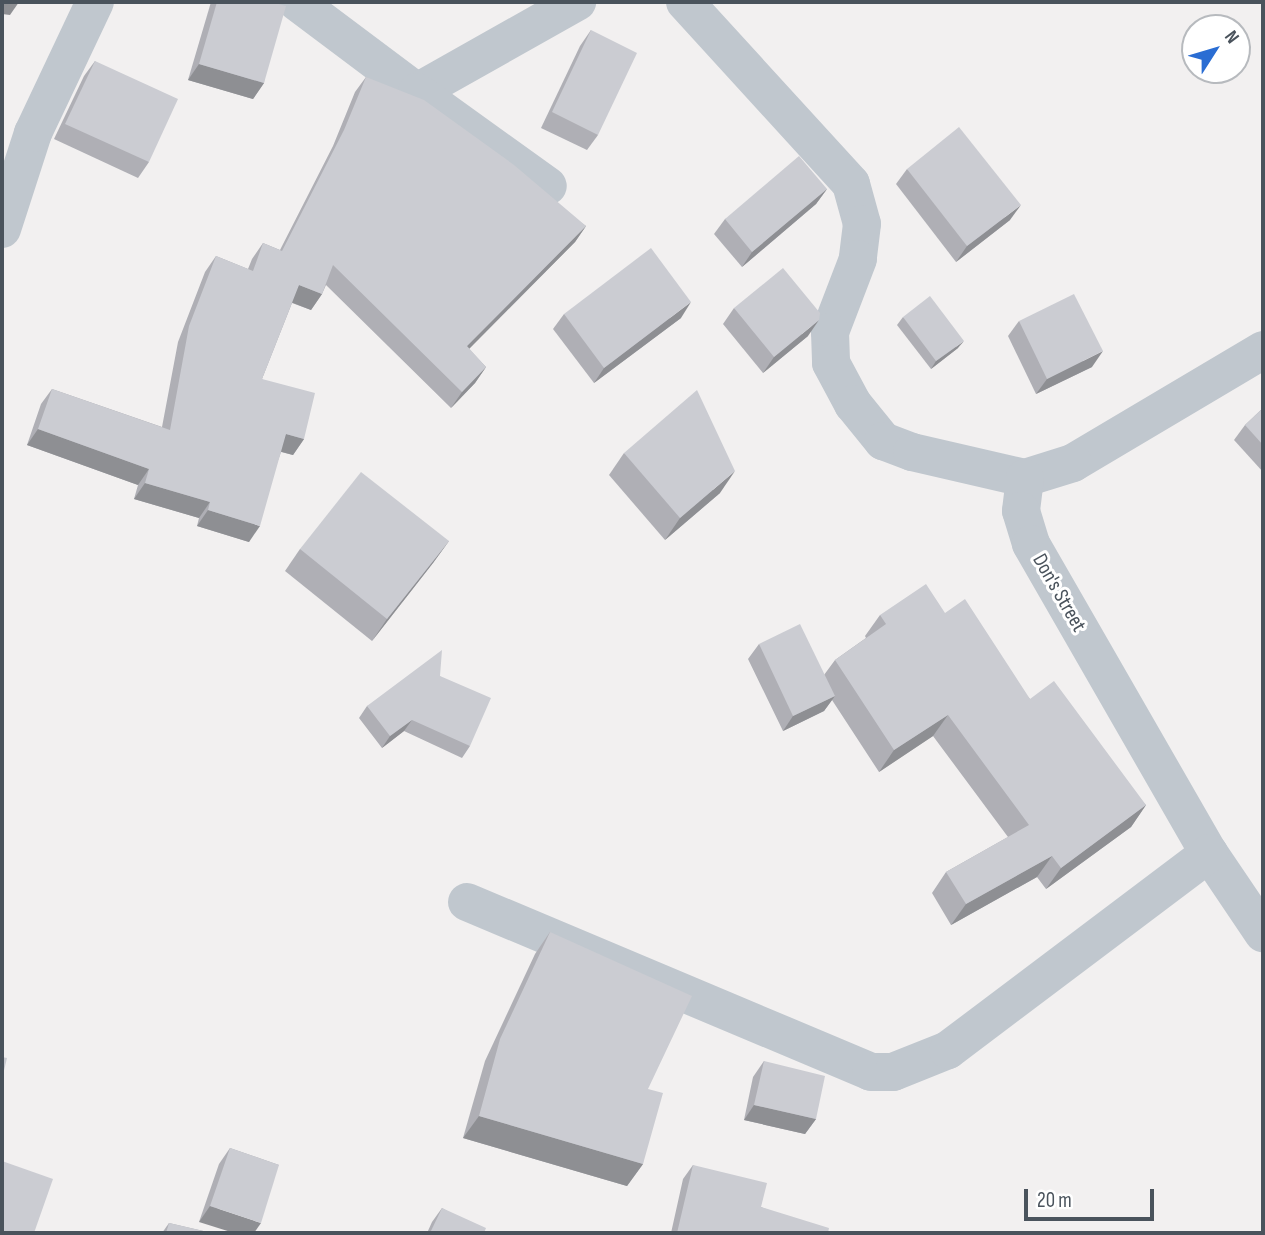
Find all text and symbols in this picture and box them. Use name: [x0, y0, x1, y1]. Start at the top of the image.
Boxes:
north arrow: [1181, 14, 1251, 84]
text: N: [1219, 26, 1244, 48]
street label: Don's Street: [1027, 550, 1091, 636]
scale bar: [1027, 1176, 1156, 1220]
text: 20 m: [1037, 1188, 1072, 1213]

